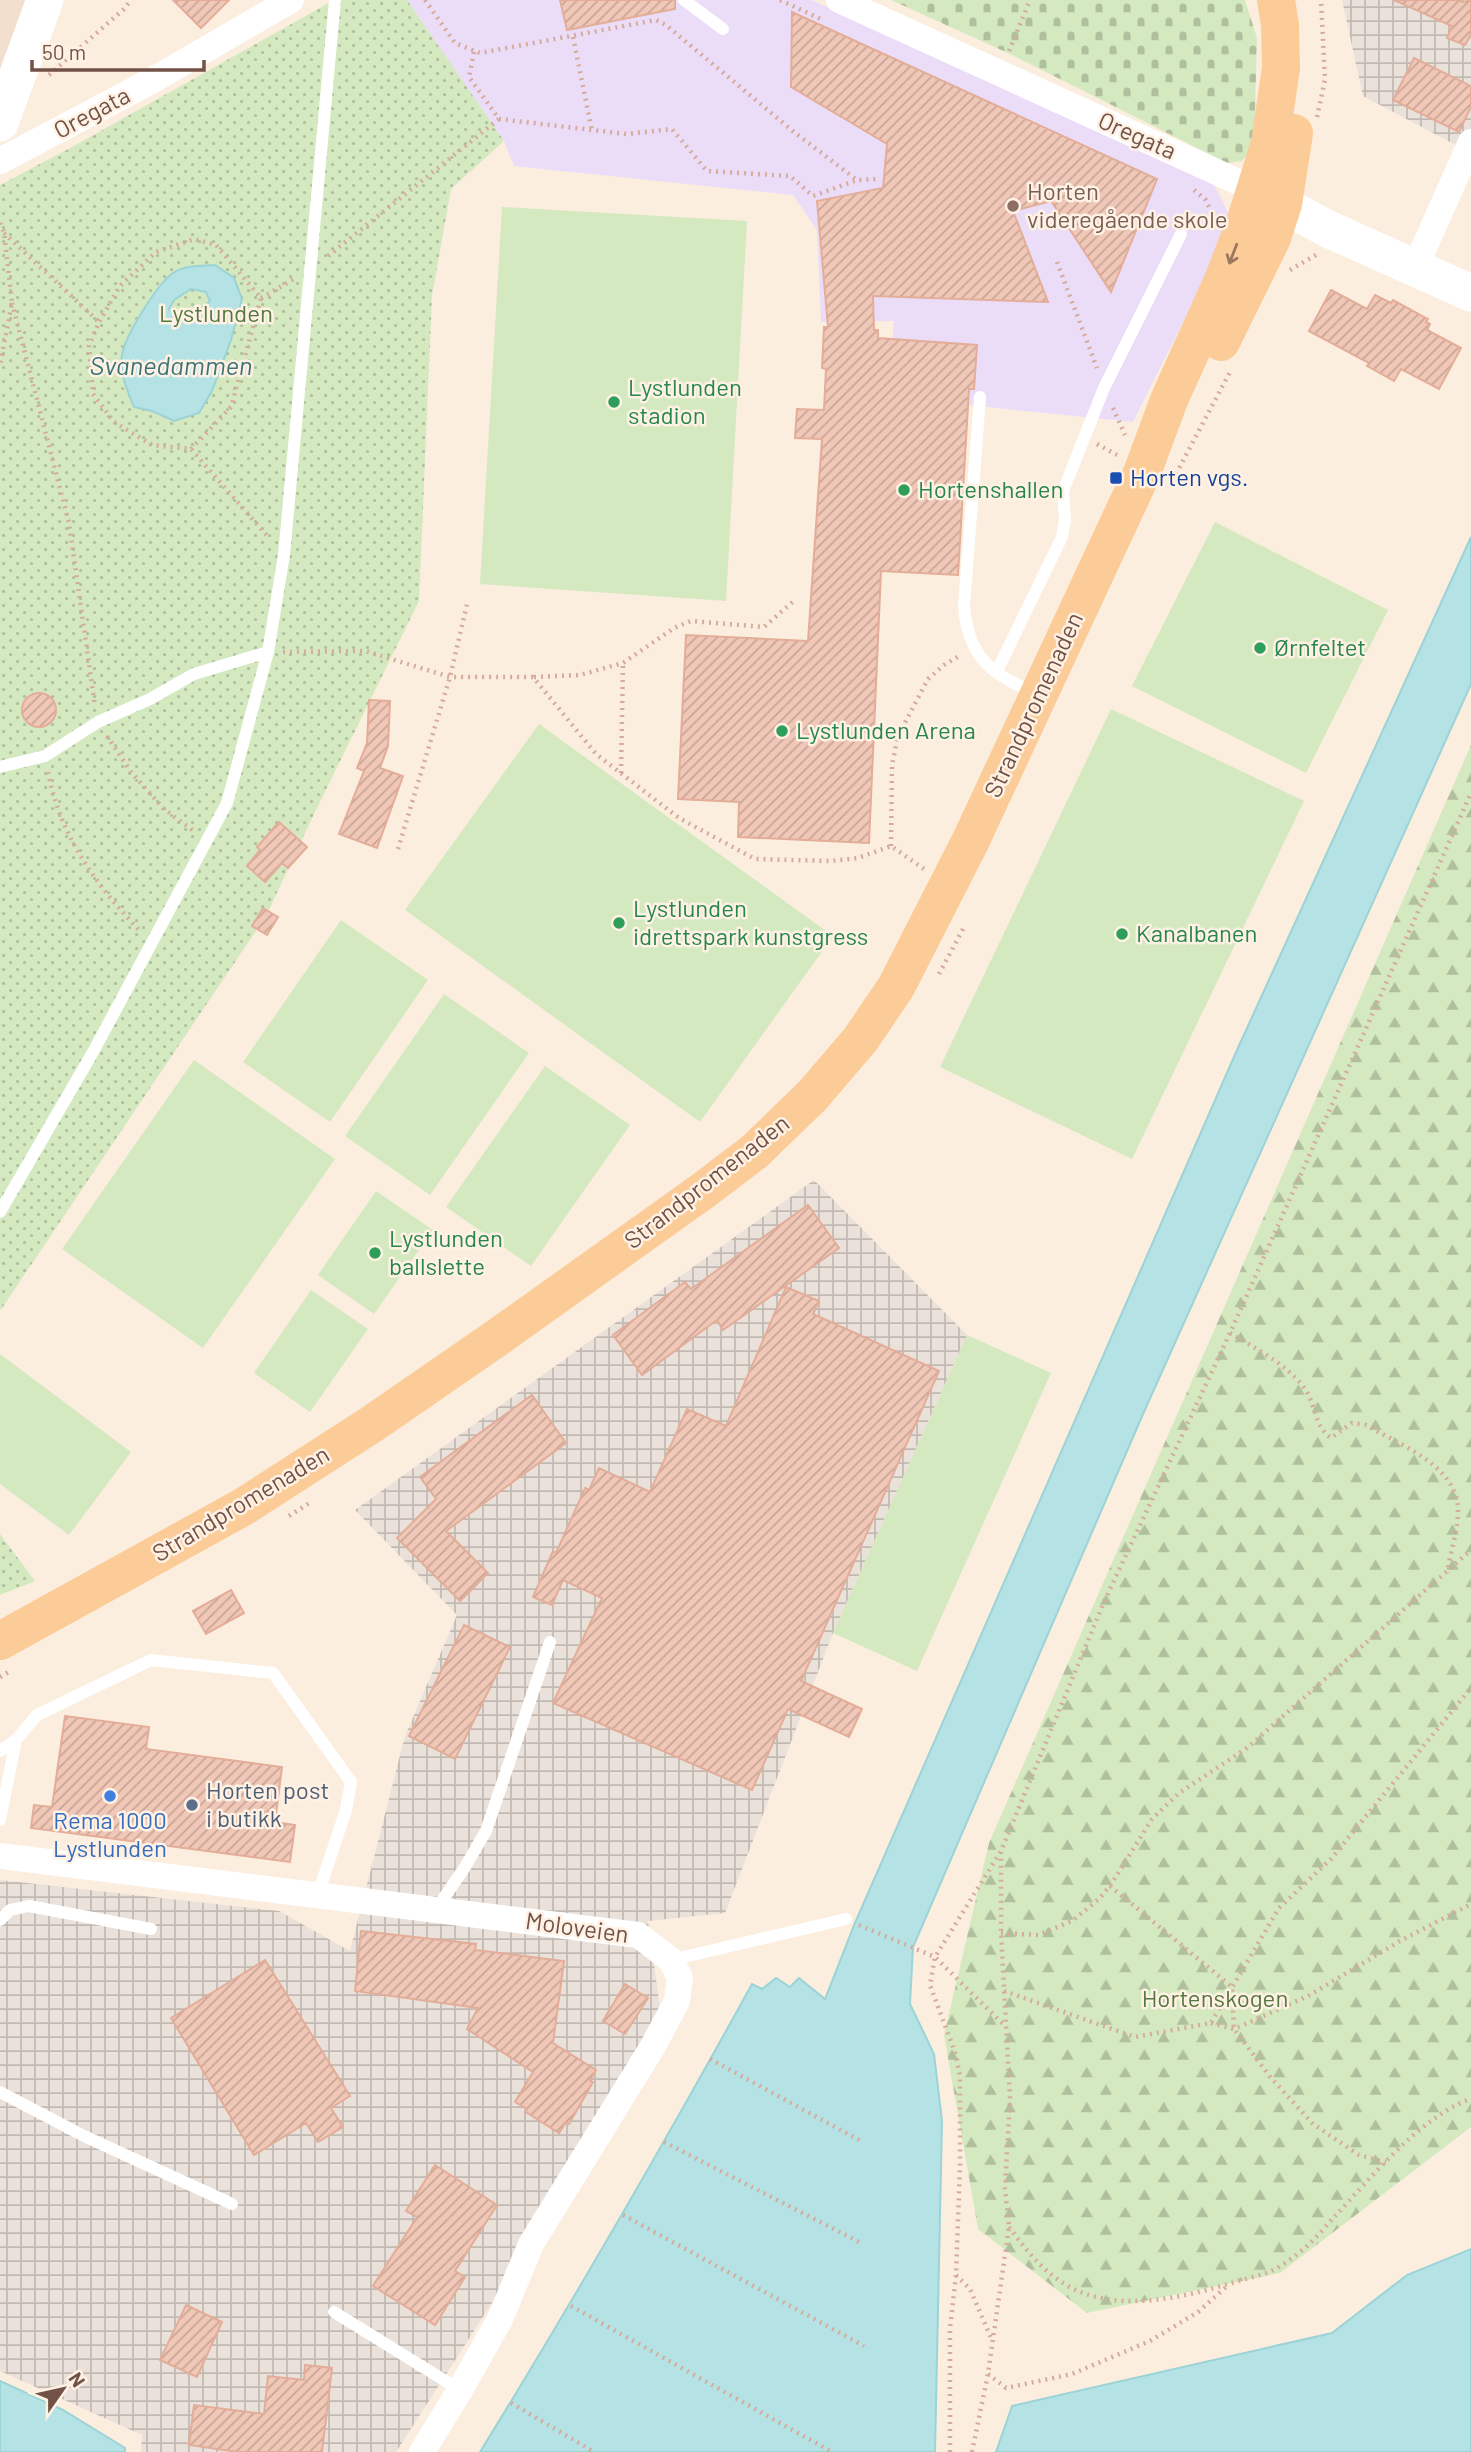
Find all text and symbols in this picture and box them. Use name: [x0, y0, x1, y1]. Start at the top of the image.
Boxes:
scale bar: [32, 28, 203, 72]
text: 50 m: [42, 39, 86, 64]
street label: Oregata: [48, 80, 134, 144]
street label: Oregata: [1094, 105, 1181, 165]
place label: Horten videregående skole: [1027, 176, 1228, 233]
marker: Horten videregående skole: [1005, 198, 1021, 214]
one-way arrow: [1225, 243, 1238, 265]
park label: Lystlunden: [159, 298, 273, 327]
water label: Svanedammen: [90, 349, 252, 380]
place label: Lystlunden stadion: [628, 372, 742, 429]
marker: Lystlunden stadion: [606, 394, 622, 410]
place label: Horten vgs.: [1130, 462, 1249, 491]
marker: Horten vgs.: [1108, 470, 1124, 486]
place label: Hortenshallen: [918, 474, 1063, 503]
marker: Hortenshallen: [896, 482, 912, 498]
street label: Strandpromenaden: [977, 607, 1088, 802]
place label: Ørnfeltet: [1274, 632, 1366, 661]
marker: Ørnfeltet: [1252, 640, 1268, 656]
place label: Lystlunden Arena: [796, 715, 976, 744]
marker: Lystlunden Arena: [774, 723, 790, 739]
place label: Lystlunden idrettspark kunstgress: [633, 893, 868, 950]
marker: Lystlunden idrettspark kunstgress: [611, 915, 627, 931]
place label: Kanalbanen: [1136, 918, 1258, 947]
marker: Kanalbanen: [1114, 926, 1130, 942]
street label: Strandpromenaden: [618, 1108, 794, 1254]
place label: Lystlunden ballslette: [389, 1223, 503, 1280]
marker: Lystlunden ballslette: [367, 1245, 383, 1261]
street label: Strandpromenaden: [147, 1439, 334, 1567]
place label: Horten post i butikk: [206, 1775, 329, 1832]
marker: Rema 1000 Lystlunden: [102, 1788, 118, 1804]
marker: Horten post i butikk: [184, 1797, 200, 1813]
place label: Rema 1000 Lystlunden: [53, 1805, 167, 1862]
street label: Moloveien: [524, 1905, 631, 1948]
park label: Hortenskogen: [1142, 1983, 1288, 2012]
north arrow: [28, 2354, 98, 2424]
text: N: [64, 2368, 91, 2391]

